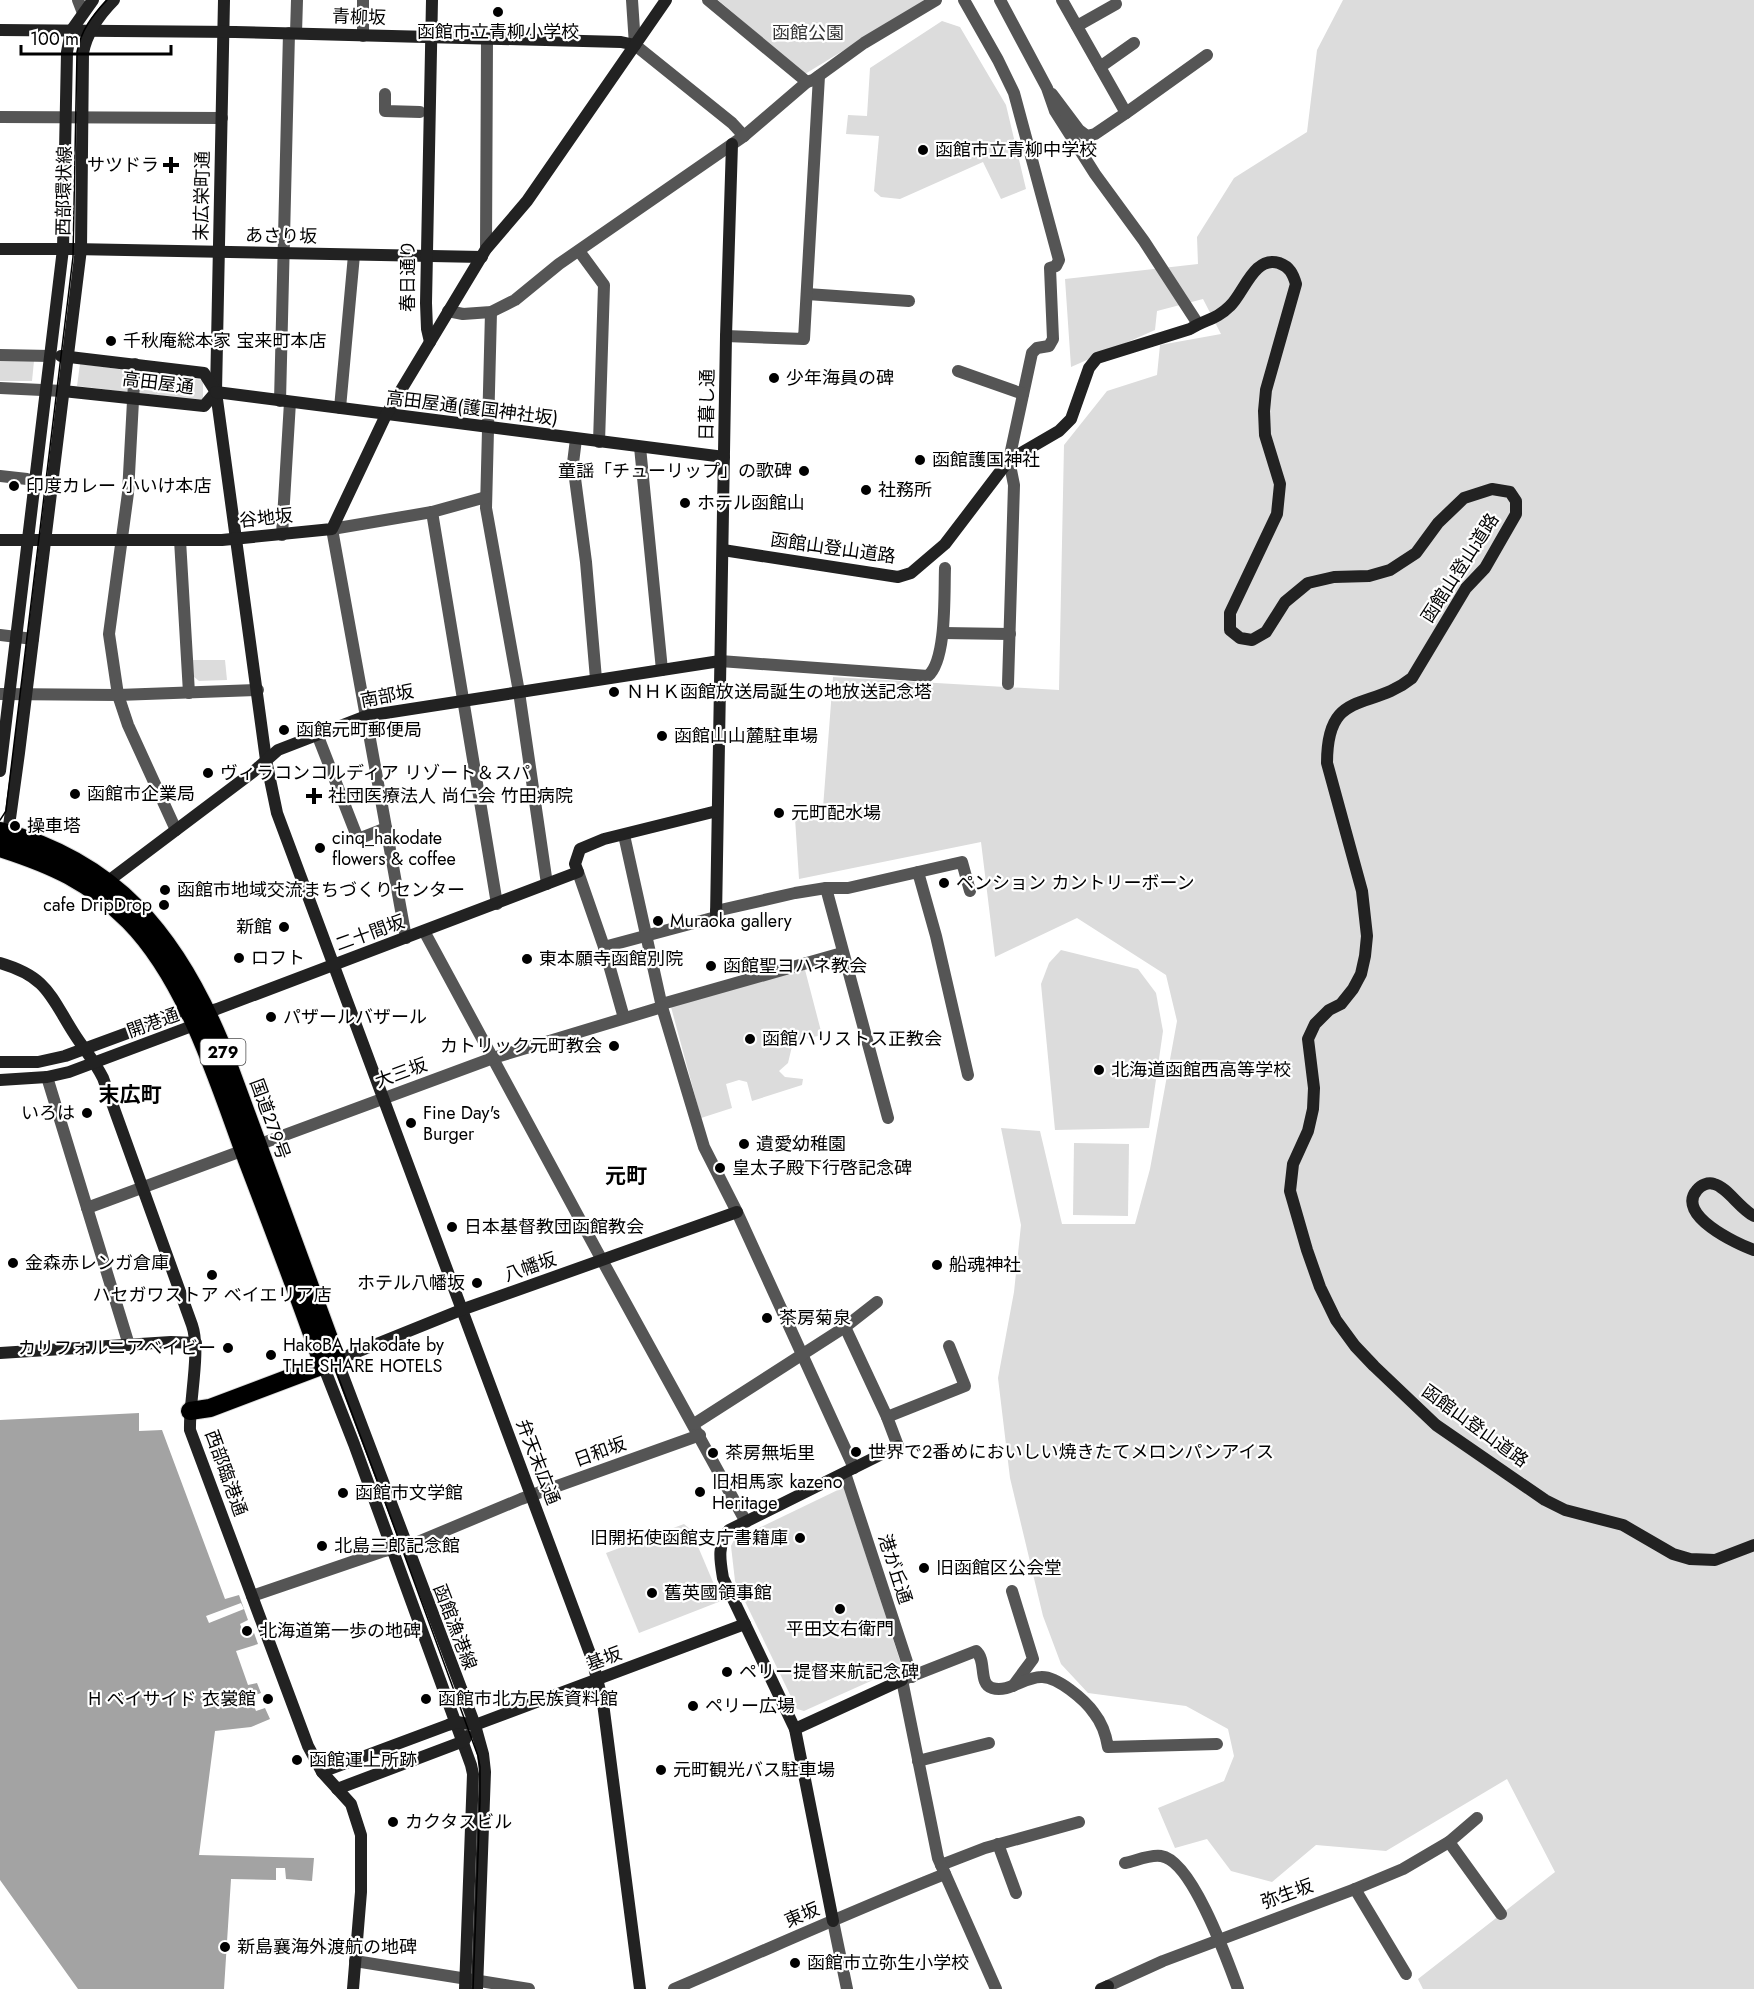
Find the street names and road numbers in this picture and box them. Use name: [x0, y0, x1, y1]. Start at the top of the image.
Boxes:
street label: 青柳坂: [332, 3, 386, 31]
street label: 西部環状線: [50, 146, 78, 236]
street label: 末広栄町通: [188, 151, 216, 241]
street label: あさり坂: [245, 222, 317, 250]
street label: 春日通り: [395, 240, 421, 312]
street label: 高田屋通: [121, 366, 195, 400]
street label: 日暮し通: [693, 369, 721, 441]
street label: 高田屋通(護国神社坂): [384, 385, 560, 431]
street label: 谷地坂: [238, 502, 294, 534]
street label: 函館山登山道路: [1415, 508, 1505, 628]
street label: 函館山登山道路: [769, 526, 897, 570]
street label: 南部坂: [358, 678, 416, 714]
street label: 二十間坂: [332, 908, 408, 958]
street label: 開港通: [123, 1002, 183, 1044]
road number: 279: [200, 1039, 246, 1065]
street label: 大三坂: [371, 1052, 431, 1094]
street label: 国道279号: [243, 1075, 297, 1163]
street label: 八幡坂: [500, 1246, 560, 1288]
street label: 函館山登山道路: [1416, 1378, 1534, 1474]
street label: 弁天末広通: [510, 1415, 566, 1509]
street label: 西部臨港通: [198, 1426, 254, 1520]
street label: 日和坂: [570, 1431, 630, 1473]
street label: 港が丘通: [872, 1531, 918, 1607]
street label: 函館漁港線: [427, 1580, 483, 1674]
street label: 基坂: [583, 1640, 625, 1678]
street label: 弥生坂: [1257, 1873, 1317, 1915]
street label: 東坂: [780, 1896, 824, 1934]

